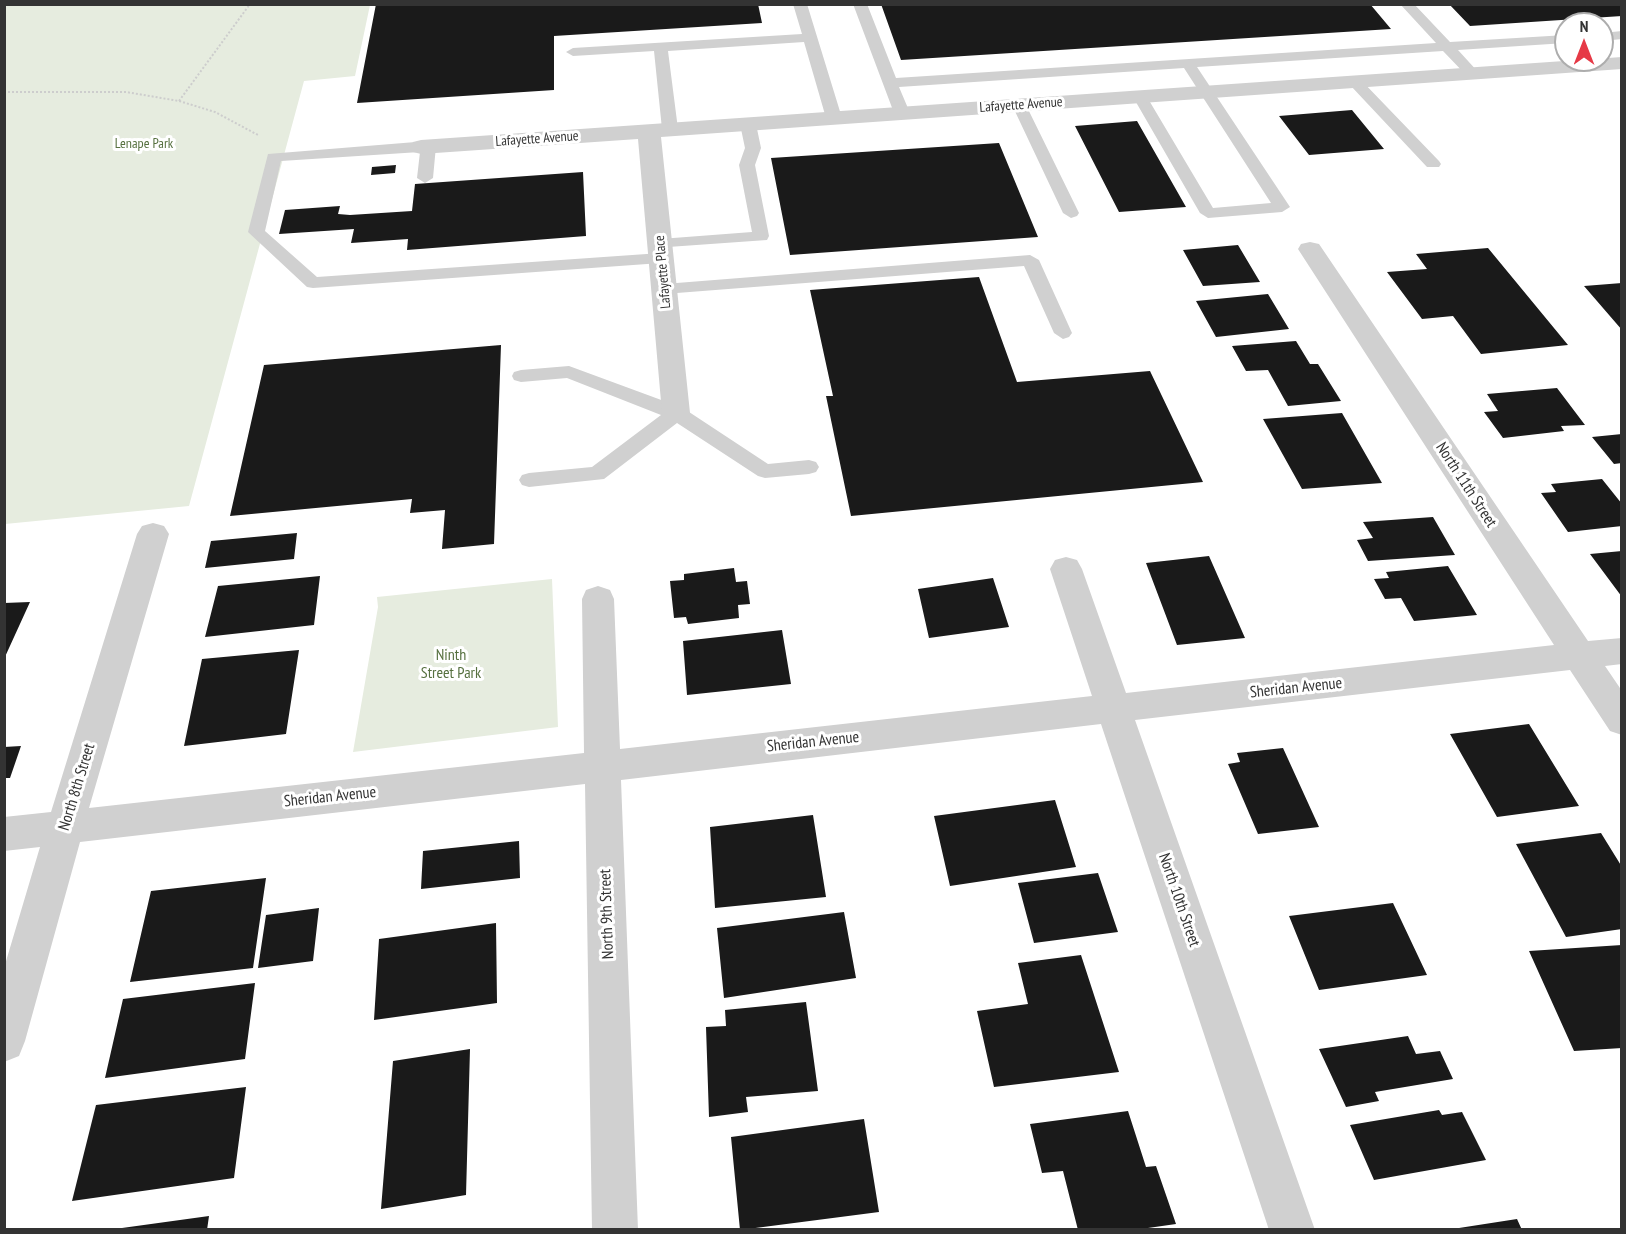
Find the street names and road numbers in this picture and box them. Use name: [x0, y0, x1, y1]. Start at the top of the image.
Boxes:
street label: Lafayette Avenue: [979, 94, 1063, 116]
street label: Lafayette Avenue: [495, 128, 579, 150]
street label: Lafayette Place: [651, 235, 675, 309]
street label: North 11th Street: [1431, 439, 1501, 531]
street label: Sheridan Avenue: [1249, 674, 1343, 702]
street label: Sheridan Avenue: [766, 728, 860, 756]
street label: North 8th Street: [55, 741, 99, 833]
street label: Sheridan Avenue: [283, 783, 377, 811]
street label: North 10th Street: [1154, 851, 1204, 949]
street label: North 9th Street: [596, 869, 618, 959]

